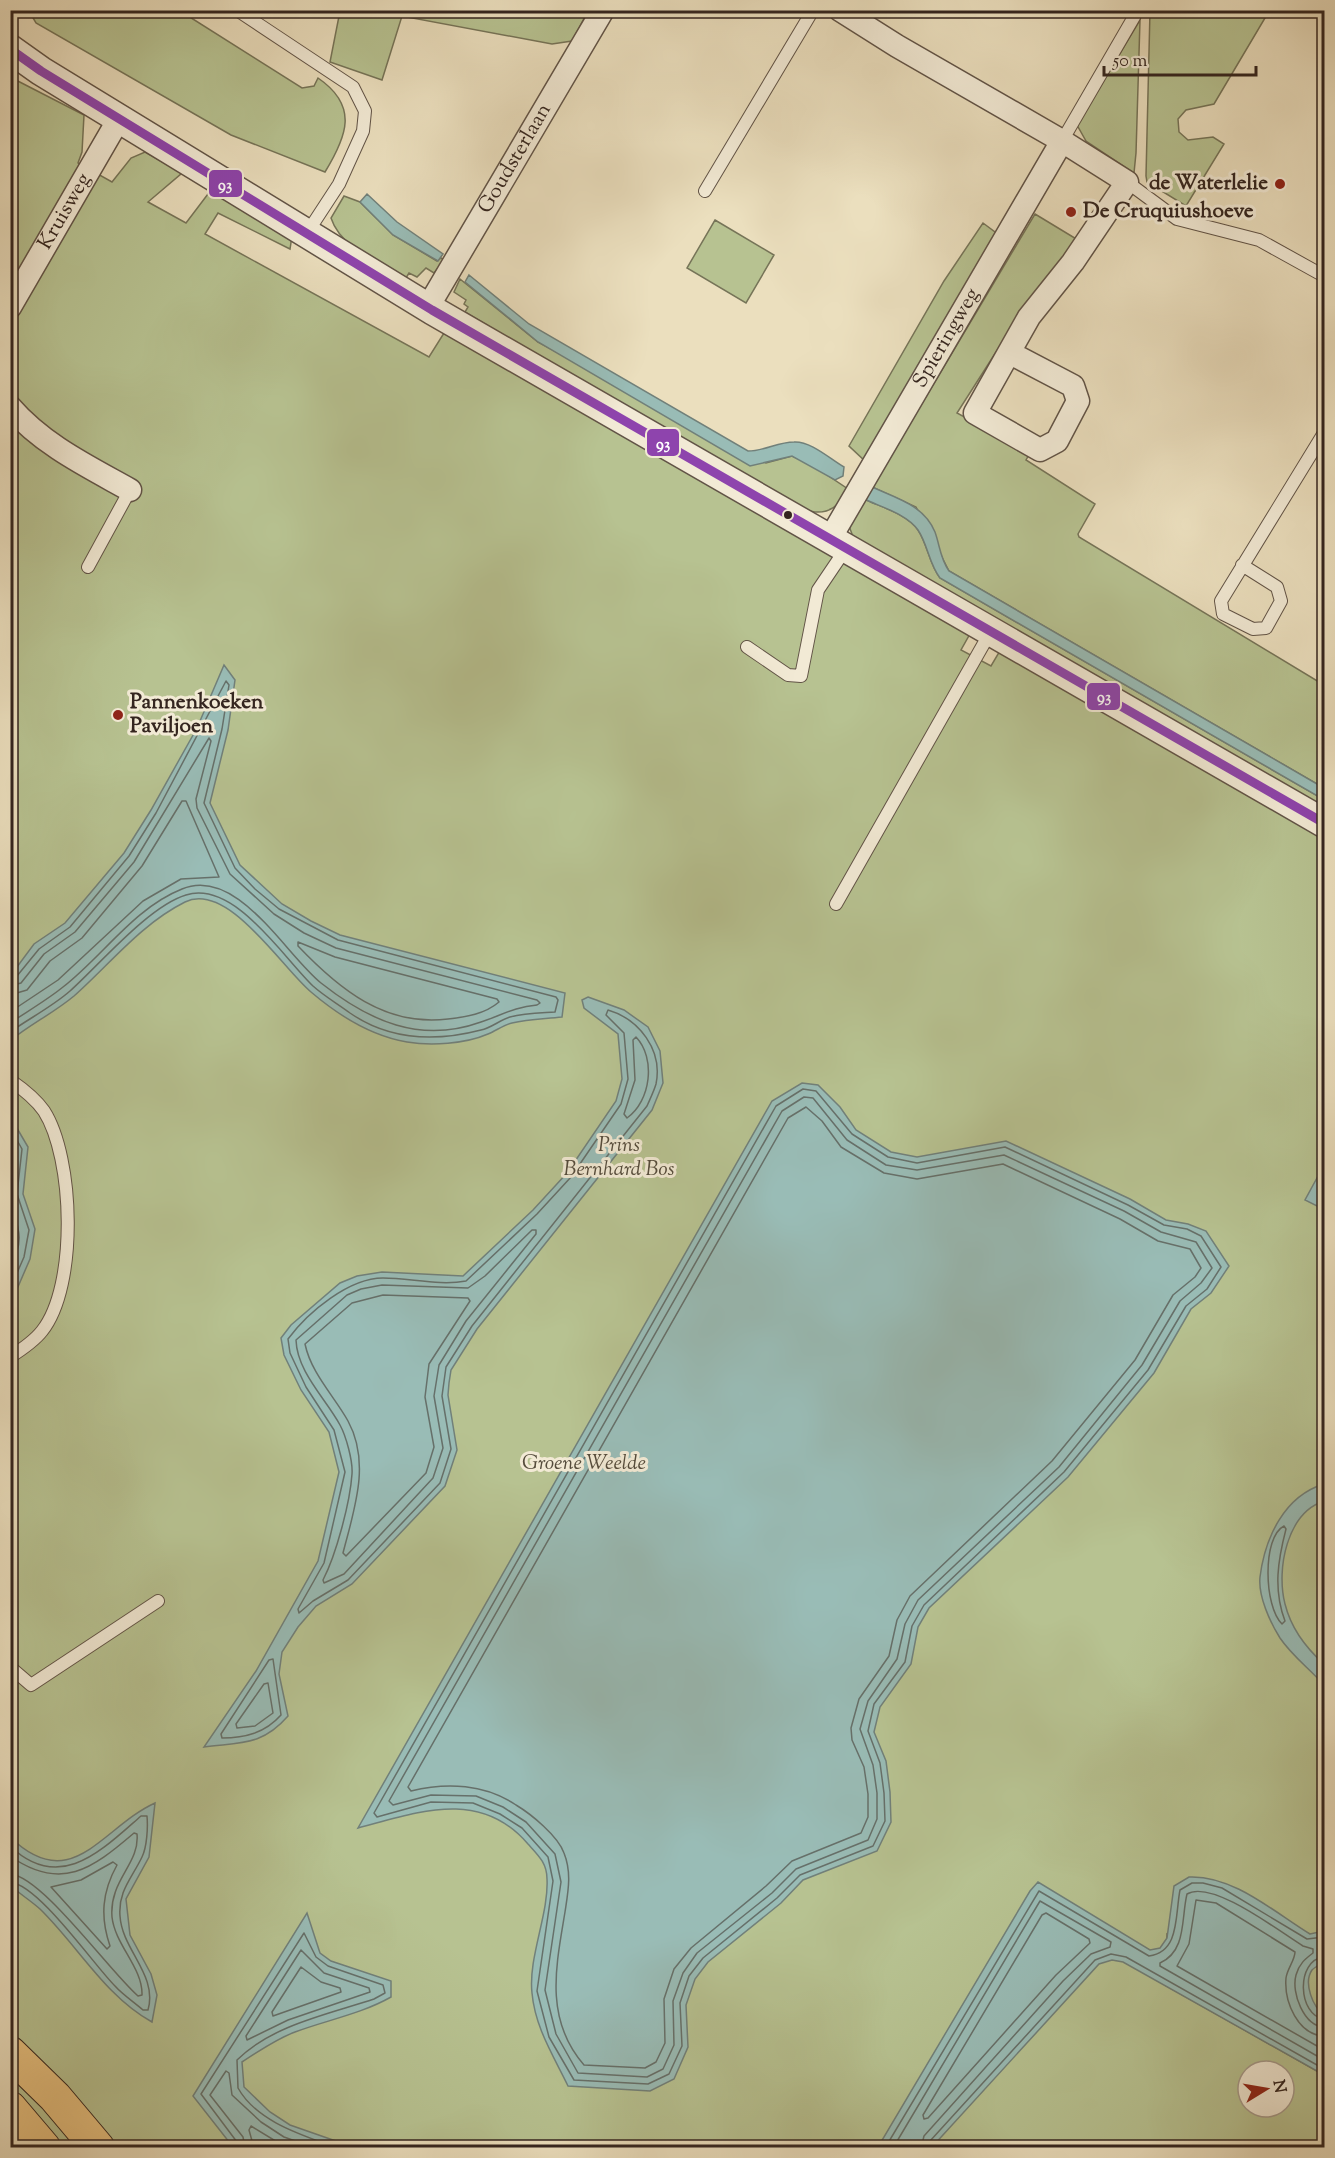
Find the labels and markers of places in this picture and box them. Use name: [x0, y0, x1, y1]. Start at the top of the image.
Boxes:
place label: de Waterlelie: [1149, 169, 1268, 199]
marker: de Waterlelie: [1273, 177, 1287, 191]
place label: De Cruquiushoeve: [1083, 197, 1254, 227]
marker: De Cruquiushoeve: [1064, 205, 1078, 219]
unlabelled marker: [782, 509, 794, 521]
place label: Pannenkoeken Paviljoen: [130, 688, 264, 742]
marker: Pannenkoeken Paviljoen: [111, 708, 125, 722]

